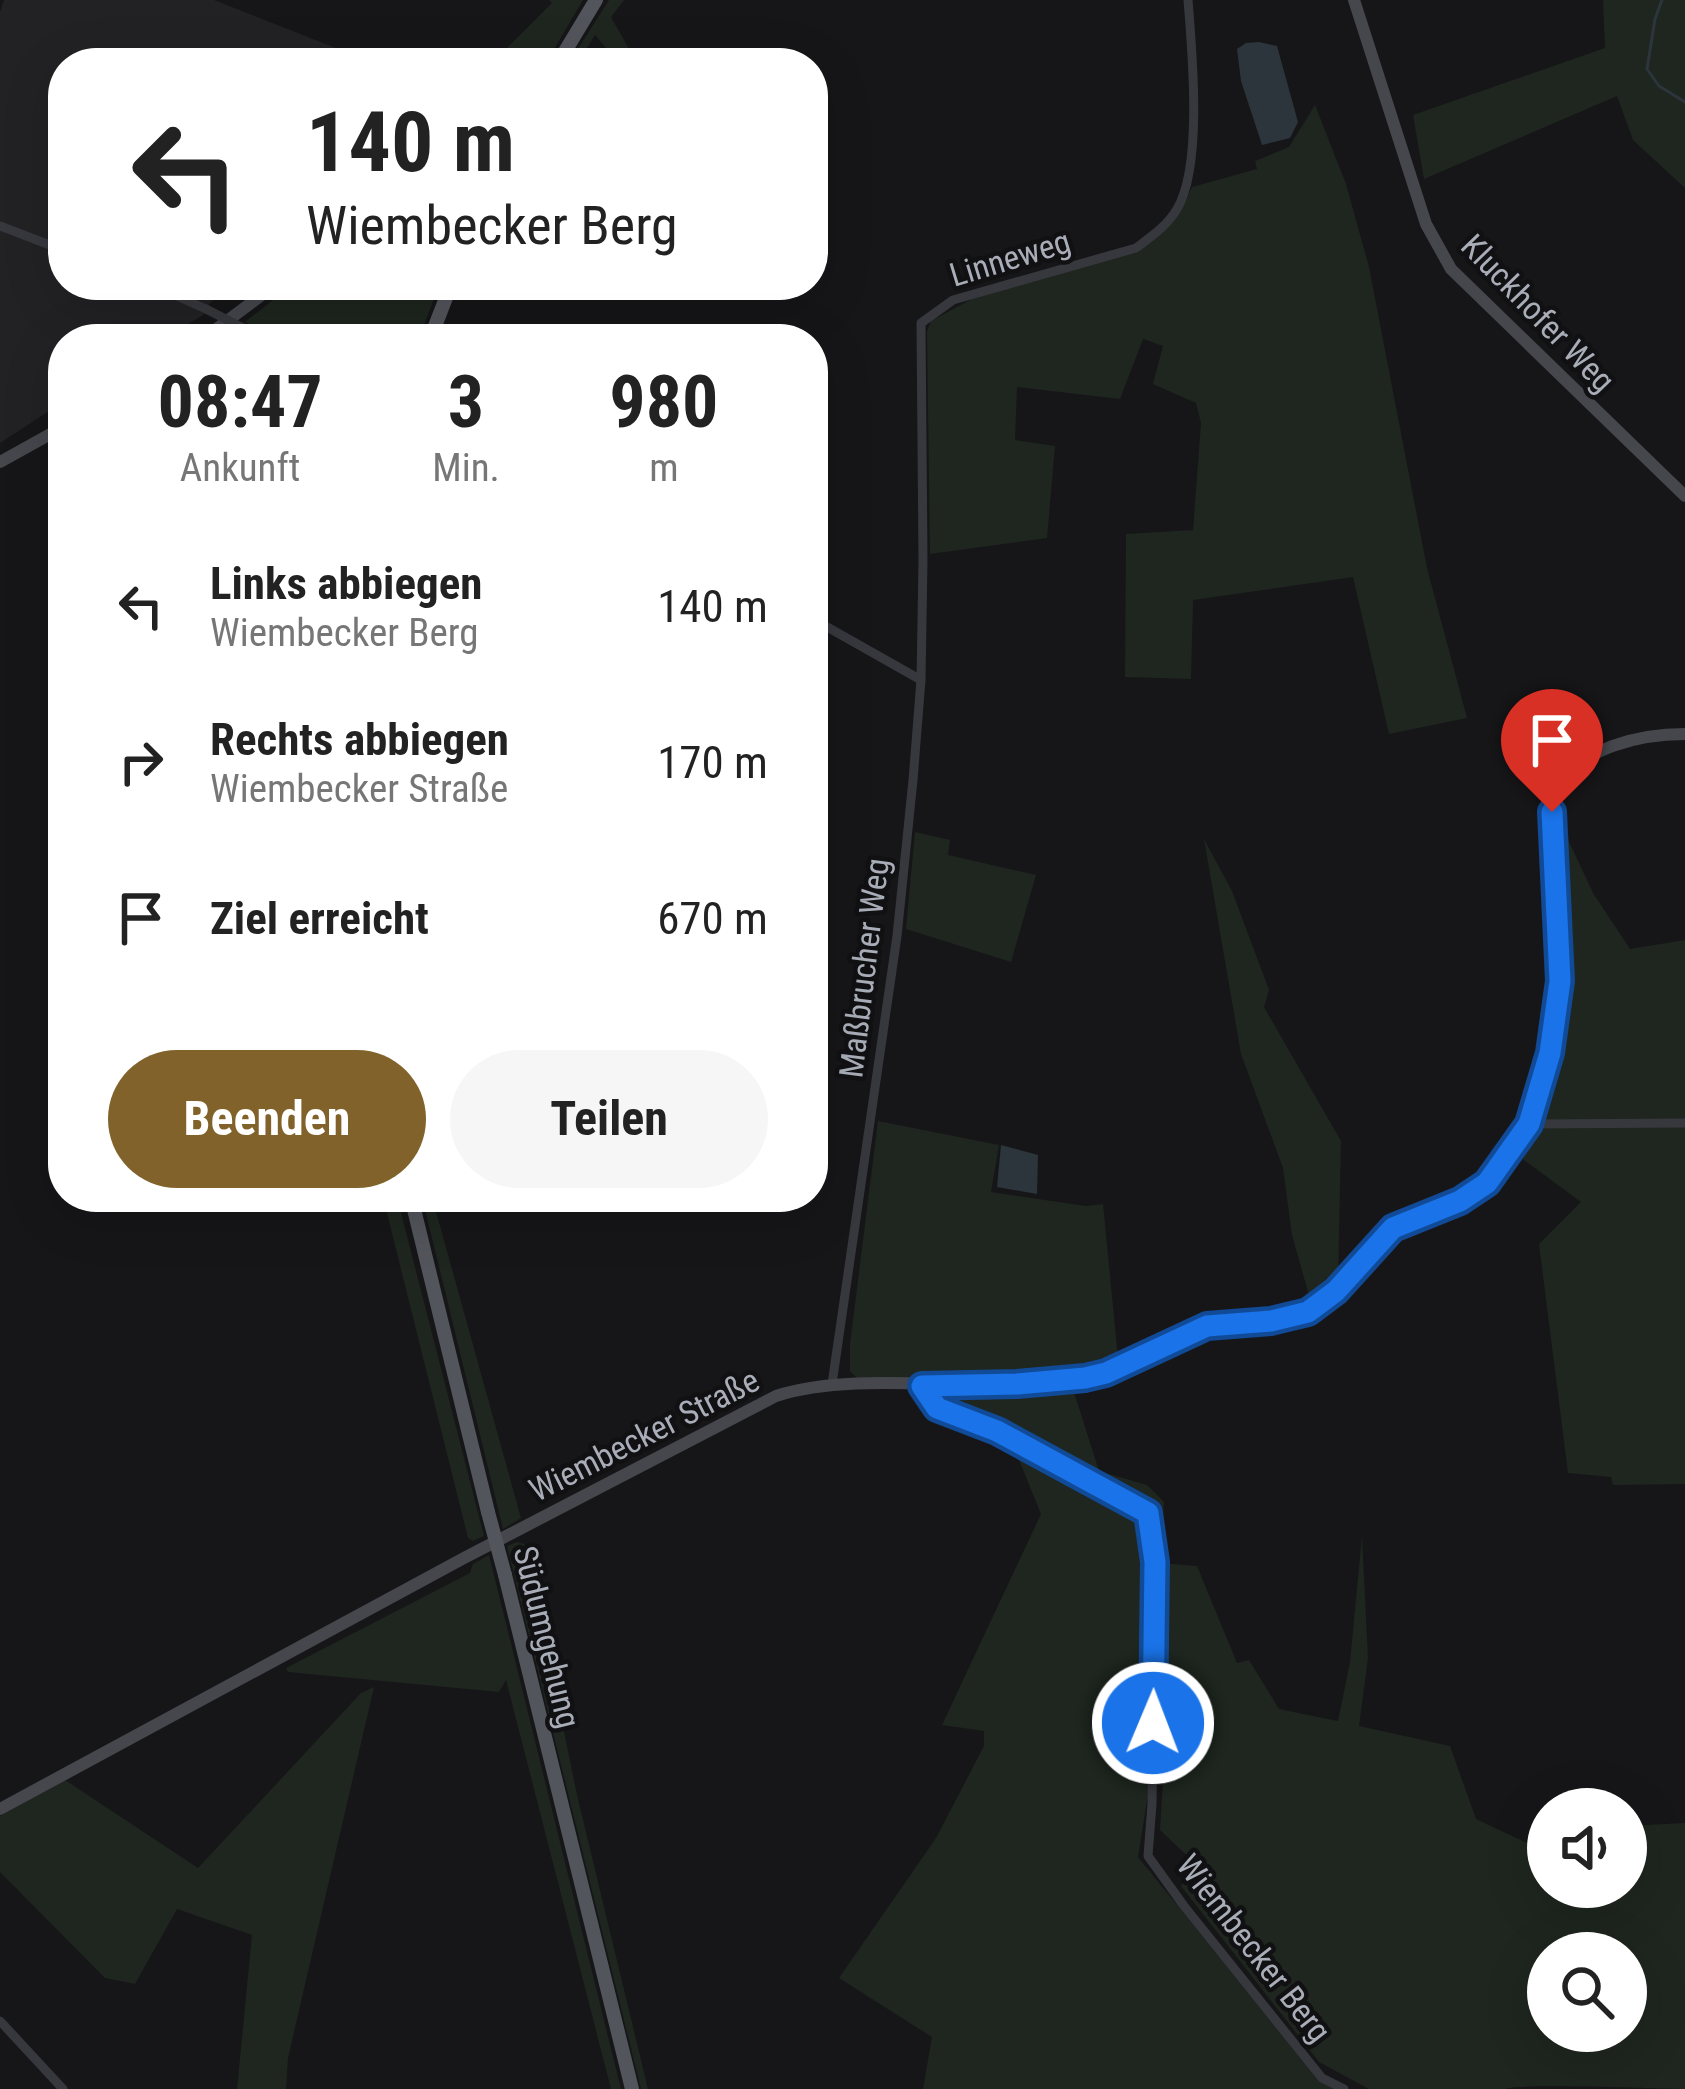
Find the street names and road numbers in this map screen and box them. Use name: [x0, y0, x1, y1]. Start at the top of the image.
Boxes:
street label: Linneweg: [945, 221, 1075, 295]
street label: Kluckhofer Weg: [1453, 226, 1623, 400]
street label: Maßbrucher Weg: [831, 856, 897, 1080]
street label: Wiembecker Straße: [523, 1360, 765, 1510]
street label: Südumgehung: [506, 1542, 588, 1732]
street label: Wiembecker Berg: [1169, 1846, 1339, 2050]

